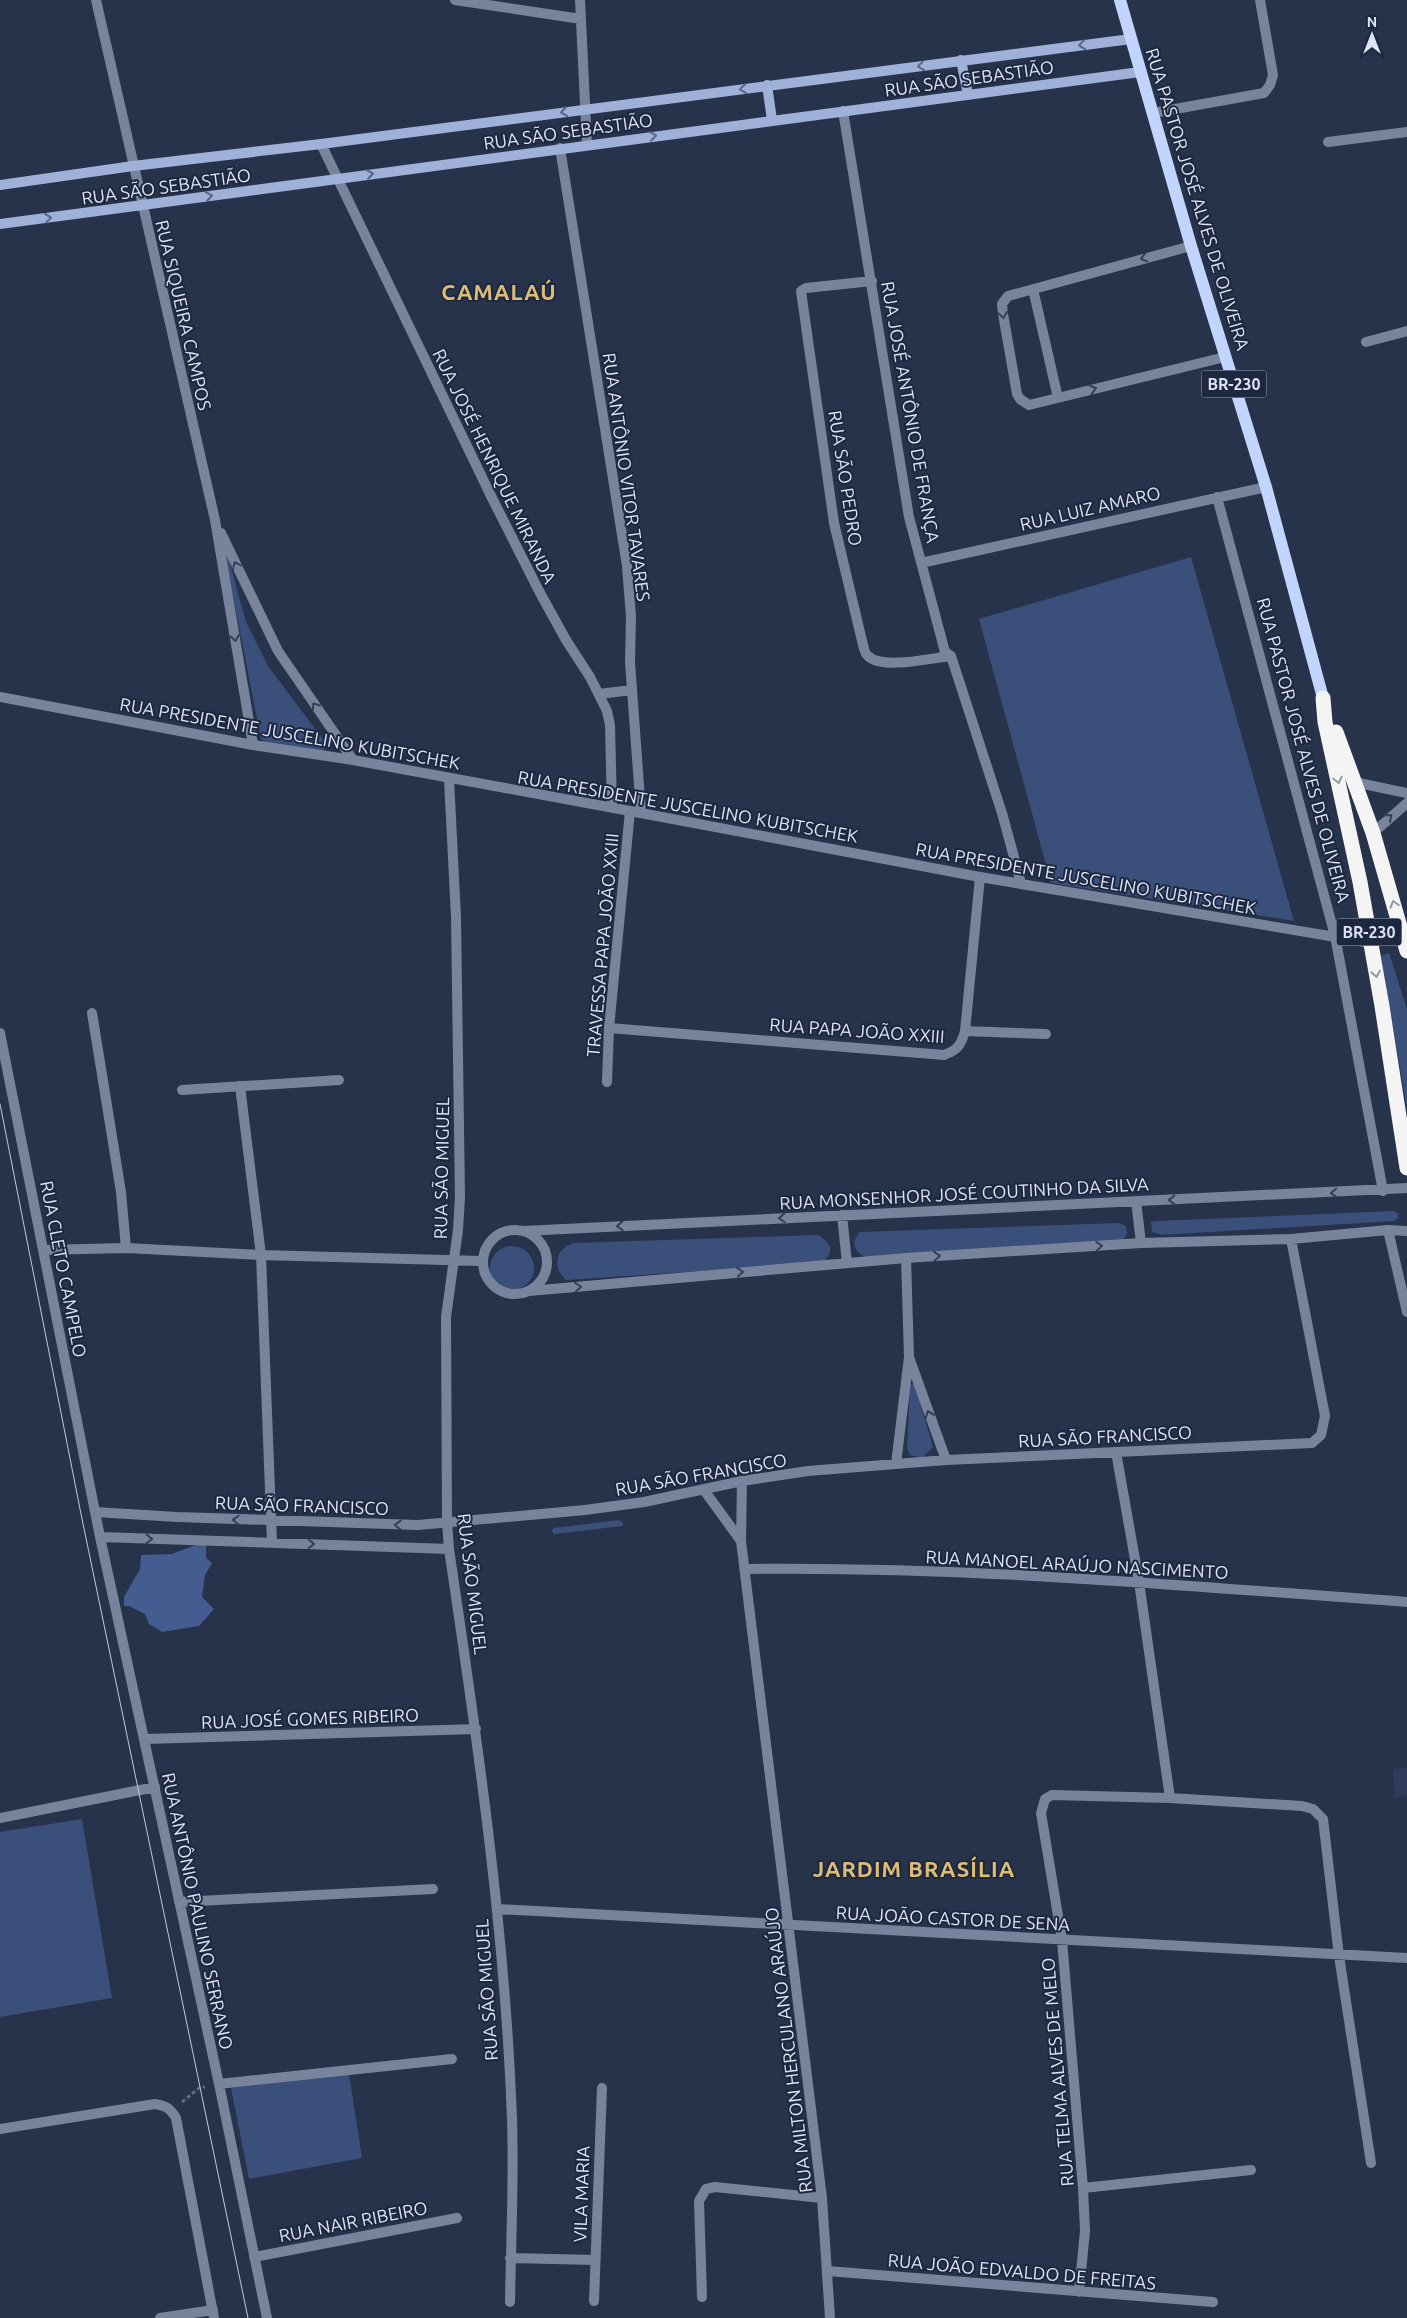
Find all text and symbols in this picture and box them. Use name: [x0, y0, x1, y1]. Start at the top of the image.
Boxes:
north arrow: [1347, 10, 1397, 60]
text: N: [1367, 14, 1377, 30]
one-way arrow: [1078, 39, 1086, 50]
street label: RUA PASTOR JOSÉ ALVES DE OLIVEIRA: [1142, 45, 1255, 353]
street label: RUA SÃO SEBASTIÃO: [883, 55, 1055, 100]
one-way arrow: [917, 60, 925, 70]
one-way arrow: [738, 83, 747, 93]
one-way arrow: [560, 106, 568, 117]
street label: RUA SÃO SEBASTIÃO: [482, 108, 654, 153]
one-way arrow: [649, 131, 657, 142]
street label: RUA SÃO SEBASTIÃO: [80, 163, 252, 208]
one-way arrow: [367, 169, 375, 180]
one-way arrow: [205, 192, 214, 202]
one-way arrow: [45, 213, 53, 224]
street label: RUA SIQUEIRA CAMPOS: [151, 218, 216, 412]
one-way arrow: [1140, 252, 1148, 262]
district label: CAMALAÚ: [441, 279, 557, 304]
street label: RUA JOSÉ ANTÔNIO DE FRANÇA: [878, 279, 945, 545]
one-way arrow: [998, 311, 1008, 320]
street label: RUA JOSÉ HENRIQUE MIRANDA: [428, 345, 562, 587]
street label: RUA ANTÔNIO VITOR TAVARES: [600, 351, 654, 603]
road number: BR-230: [1202, 370, 1266, 398]
one-way arrow: [1088, 384, 1097, 395]
street label: RUA SÃO PEDRO: [825, 409, 868, 547]
street label: RUA LUIZ AMARO: [1018, 482, 1162, 534]
one-way arrow: [231, 561, 242, 570]
street label: RUA PASTOR JOSÉ ALVES DE OLIVEIRA: [1254, 595, 1355, 905]
one-way arrow: [229, 633, 239, 642]
street label: RUA PRESIDENTE JUSCELINO KUBITSCHEK: [118, 693, 462, 773]
one-way arrow: [312, 702, 321, 712]
street label: RUA PRESIDENTE JUSCELINO KUBITSCHEK: [516, 766, 860, 846]
one-way arrow: [1332, 776, 1343, 785]
one-way arrow: [1384, 814, 1393, 823]
street label: TRAVESSA PAPA JOÃO XXIII: [581, 832, 622, 1058]
street label: RUA PRESIDENTE JUSCELINO KUBITSCHEK: [914, 838, 1258, 918]
one-way arrow: [1389, 900, 1399, 909]
road number: BR-230: [1336, 919, 1402, 946]
one-way arrow: [1371, 970, 1381, 978]
street label: RUA PAPA JOÃO XXIII: [769, 1013, 945, 1046]
street label: RUA SÃO MIGUEL: [429, 1097, 452, 1239]
street label: RUA MONSENHOR JOSÉ COUTINHO DA SILVA: [779, 1172, 1149, 1213]
street label: RUA CLETO CAMPELO: [37, 1179, 91, 1359]
one-way arrow: [1330, 1187, 1338, 1198]
one-way arrow: [1167, 1194, 1175, 1205]
one-way arrow: [778, 1212, 786, 1223]
one-way arrow: [615, 1220, 623, 1231]
one-way arrow: [1095, 1240, 1103, 1251]
one-way arrow: [933, 1250, 941, 1261]
one-way arrow: [736, 1267, 744, 1278]
one-way arrow: [574, 1281, 582, 1292]
one-way arrow: [925, 1410, 935, 1419]
street label: RUA SÃO FRANCISCO: [1018, 1420, 1192, 1451]
street label: RUA SÃO FRANCISCO: [613, 1448, 788, 1499]
street label: RUA SÃO FRANCISCO: [215, 1491, 389, 1518]
street label: RUA SÃO MIGUEL: [454, 1512, 493, 1656]
one-way arrow: [231, 1514, 239, 1525]
one-way arrow: [394, 1519, 402, 1530]
one-way arrow: [145, 1533, 153, 1544]
one-way arrow: [308, 1539, 315, 1549]
street label: RUA MANOEL ARAÚJO NASCIMENTO: [925, 1545, 1229, 1582]
street label: RUA JOSÉ GOMES RIBEIRO: [201, 1703, 419, 1732]
street label: RUA ANTÔNIO PAULINO SERRANO: [159, 1771, 237, 2051]
district label: JARDIM BRASÍLIA: [813, 1856, 1015, 1881]
street label: RUA JOÃO CASTOR DE SENA: [835, 1901, 1071, 1934]
street label: RUA MILTON HERCULANO ARAÚJO: [760, 1906, 815, 2194]
street label: RUA SÃO MIGUEL: [470, 1918, 501, 2062]
street label: RUA TELMA ALVES DE MELO: [1037, 1957, 1077, 2187]
street label: VILA MARIA: [569, 2145, 593, 2243]
street label: RUA NAIR RIBEIRO: [277, 2197, 429, 2245]
street label: RUA JOÃO EDVALDO DE FREITAS: [887, 2248, 1157, 2293]

